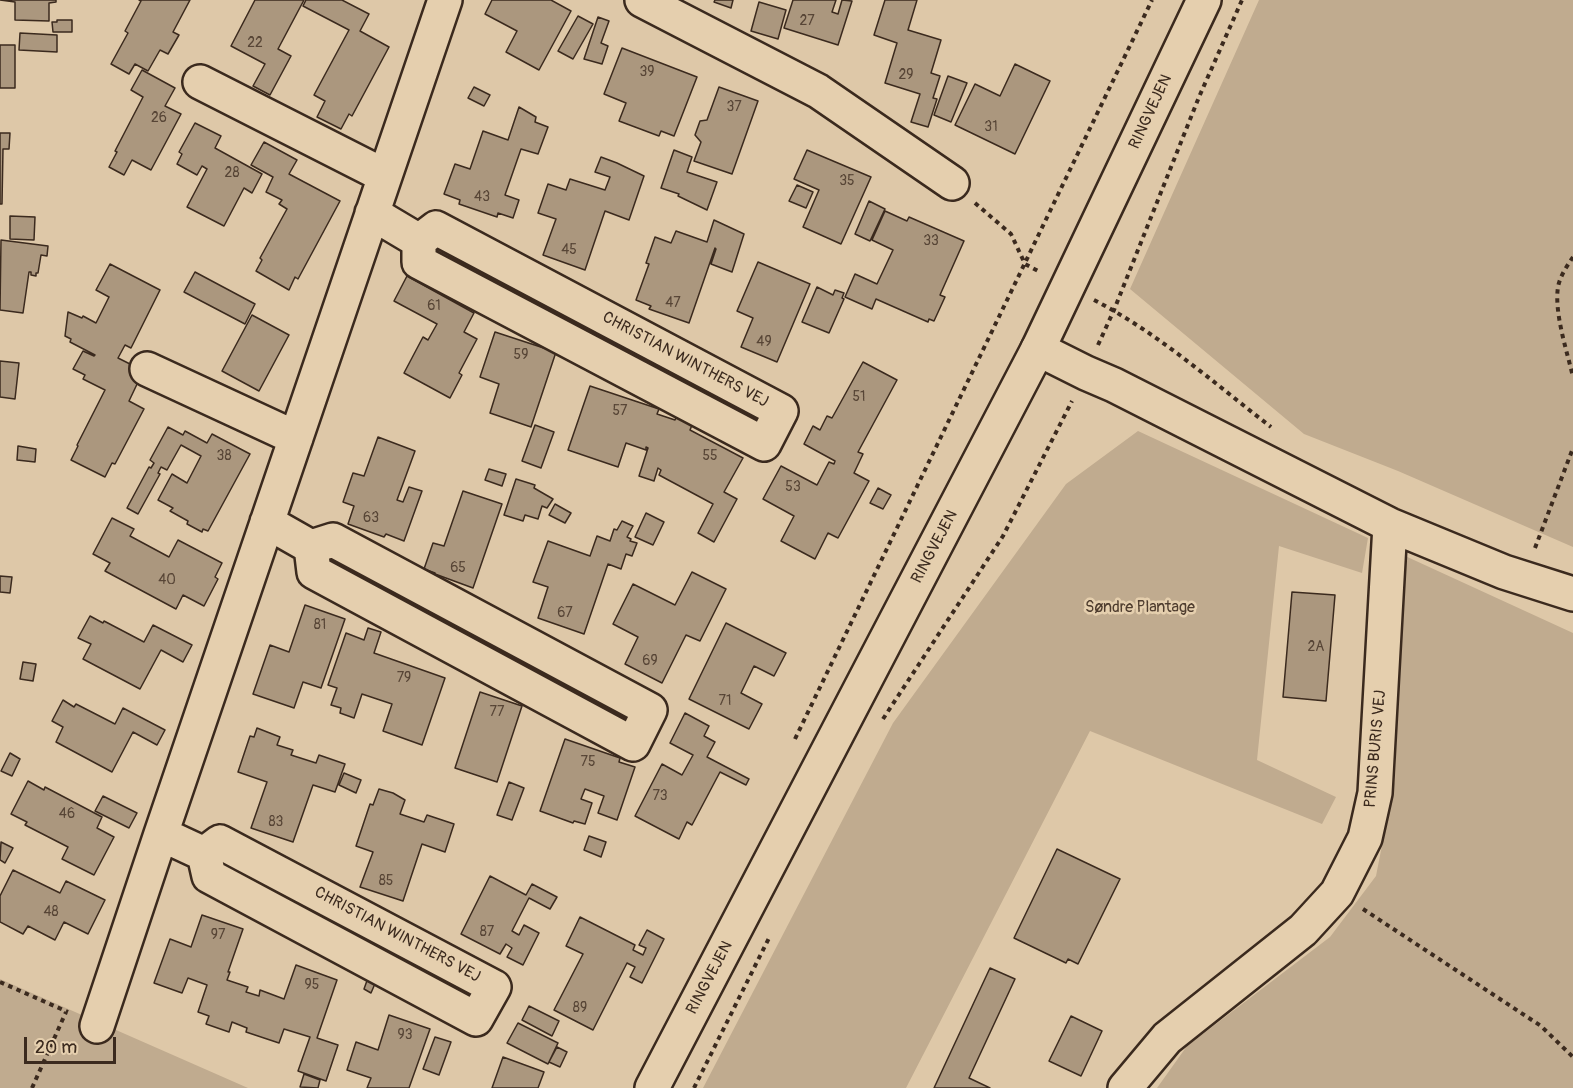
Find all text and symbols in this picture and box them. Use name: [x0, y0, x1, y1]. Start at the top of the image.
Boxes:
house number: 27: [799, 13, 815, 29]
house number: 22: [247, 35, 263, 51]
house number: 39: [639, 64, 655, 80]
house number: 29: [898, 67, 914, 83]
street label: RINGVEJEN: [1125, 72, 1177, 152]
house number: 37: [726, 99, 742, 115]
house number: 26: [151, 110, 167, 126]
house number: 31: [984, 119, 998, 135]
house number: 28: [225, 165, 239, 181]
house number: 35: [839, 173, 855, 189]
house number: 43: [474, 189, 490, 205]
house number: 33: [923, 233, 939, 249]
house number: 45: [561, 242, 577, 258]
house number: 47: [665, 295, 681, 311]
house number: 61: [427, 298, 441, 314]
street label: CHRISTIAN WINTHERS VEJ: [599, 308, 771, 412]
house number: 49: [756, 334, 772, 350]
house number: 59: [514, 347, 528, 363]
house number: 51: [852, 389, 866, 405]
house number: 57: [613, 403, 627, 419]
house number: 38: [217, 448, 231, 464]
house number: 55: [702, 448, 718, 464]
house number: 53: [785, 479, 801, 495]
street label: RINGVEJEN: [908, 507, 962, 587]
house number: 63: [363, 510, 379, 526]
house number: 65: [450, 560, 466, 576]
house number: 40: [158, 572, 176, 588]
park label: Søndre Plantage: [1085, 598, 1195, 618]
house number: 67: [557, 605, 573, 621]
house number: 81: [314, 617, 326, 633]
house number: 2A: [1308, 639, 1324, 655]
house number: 69: [642, 653, 658, 669]
house number: 79: [397, 670, 411, 686]
street label: PRINS BURIS VEJ: [1361, 689, 1391, 809]
house number: 71: [719, 693, 731, 709]
house number: 77: [490, 704, 504, 720]
house number: 75: [581, 754, 595, 770]
house number: 73: [652, 788, 668, 804]
house number: 46: [59, 806, 75, 822]
house number: 83: [269, 814, 283, 830]
house number: 85: [379, 873, 393, 889]
street label: CHRISTIAN WINTHERS VEJ: [311, 883, 483, 987]
house number: 48: [43, 904, 59, 920]
house number: 87: [480, 924, 494, 940]
house number: 97: [211, 927, 225, 943]
street label: RINGVEJEN: [683, 938, 737, 1018]
house number: 95: [305, 977, 319, 993]
house number: 89: [573, 1000, 587, 1016]
scale bar: [27, 1025, 118, 1063]
house number: 93: [397, 1027, 413, 1043]
text: 20 m: [35, 1036, 77, 1059]

